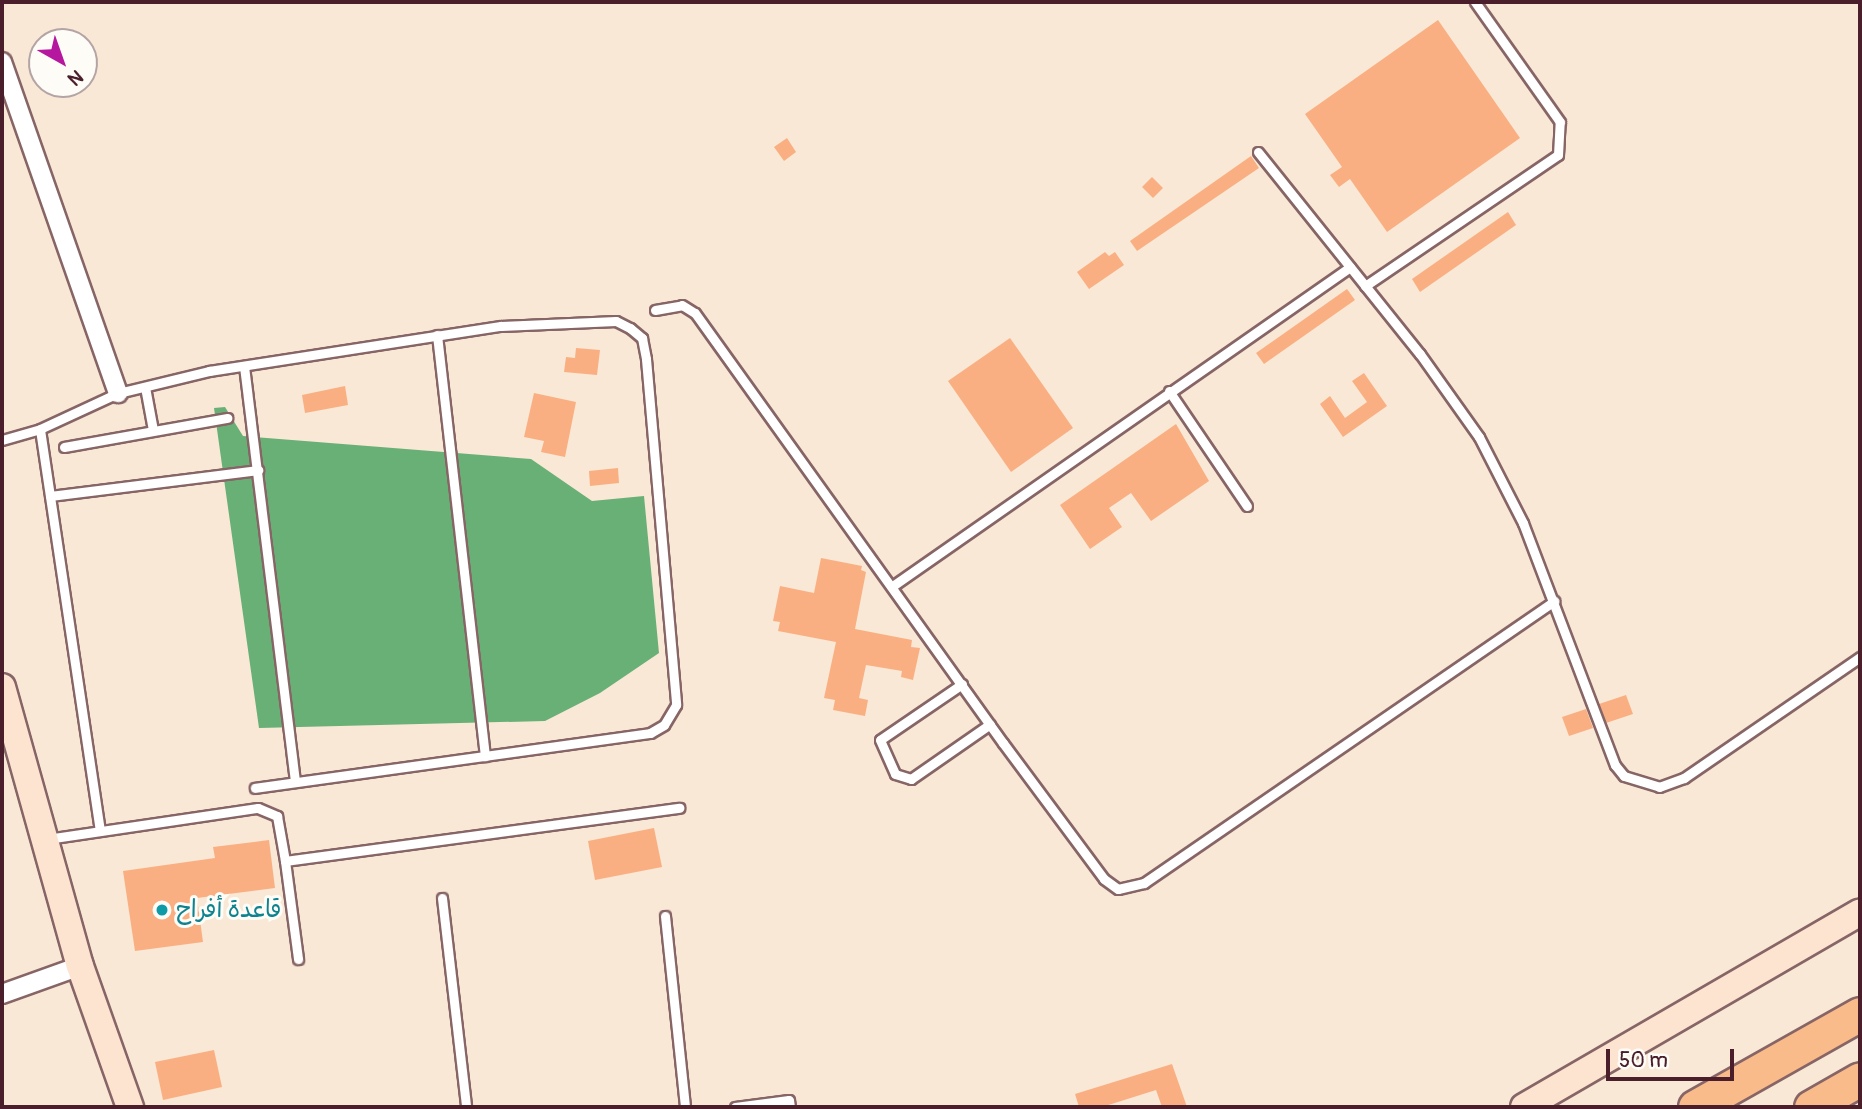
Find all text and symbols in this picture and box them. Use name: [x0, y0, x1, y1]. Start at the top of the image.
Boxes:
north arrow: [28, 28, 98, 98]
text: N: [63, 64, 88, 91]
place label: قاعدة أفراح: [176, 896, 281, 924]
marker: قاعدة أفراح: [154, 902, 170, 918]
scale bar: [1610, 1036, 1738, 1080]
text: 50 m: [1619, 1047, 1668, 1074]

